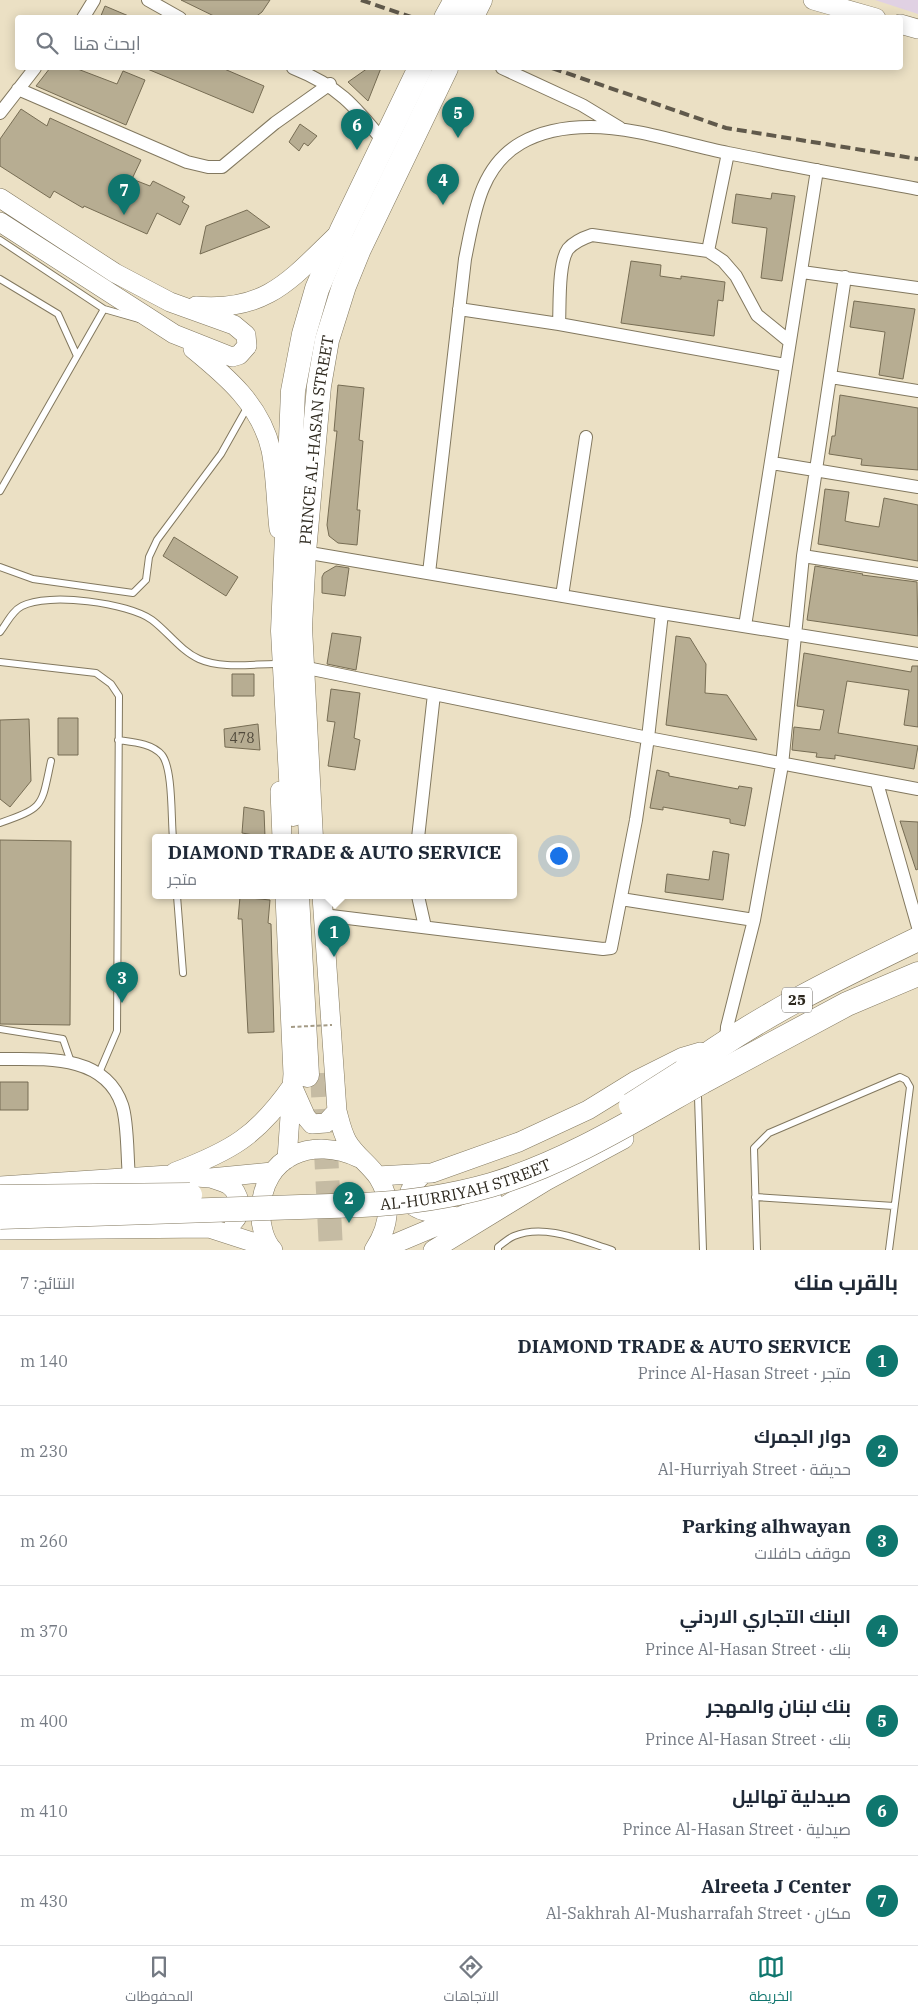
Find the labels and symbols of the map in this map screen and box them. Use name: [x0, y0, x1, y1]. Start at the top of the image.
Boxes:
pin: 5: [442, 97, 474, 138]
pin: 6: [341, 109, 373, 150]
pin: 4: [427, 164, 459, 205]
pin: 7: [108, 174, 140, 215]
street label: PRINCE AL-HASAN STREET: [295, 334, 338, 546]
house number: 478: [229, 729, 255, 747]
your location: [546, 843, 572, 869]
pin: 1: [318, 916, 350, 957]
pin: 3: [106, 962, 138, 1003]
road number: 25: [782, 988, 812, 1012]
street label: AL-HURRIYAH STREET: [379, 1154, 554, 1214]
pin: 2: [333, 1182, 365, 1223]

